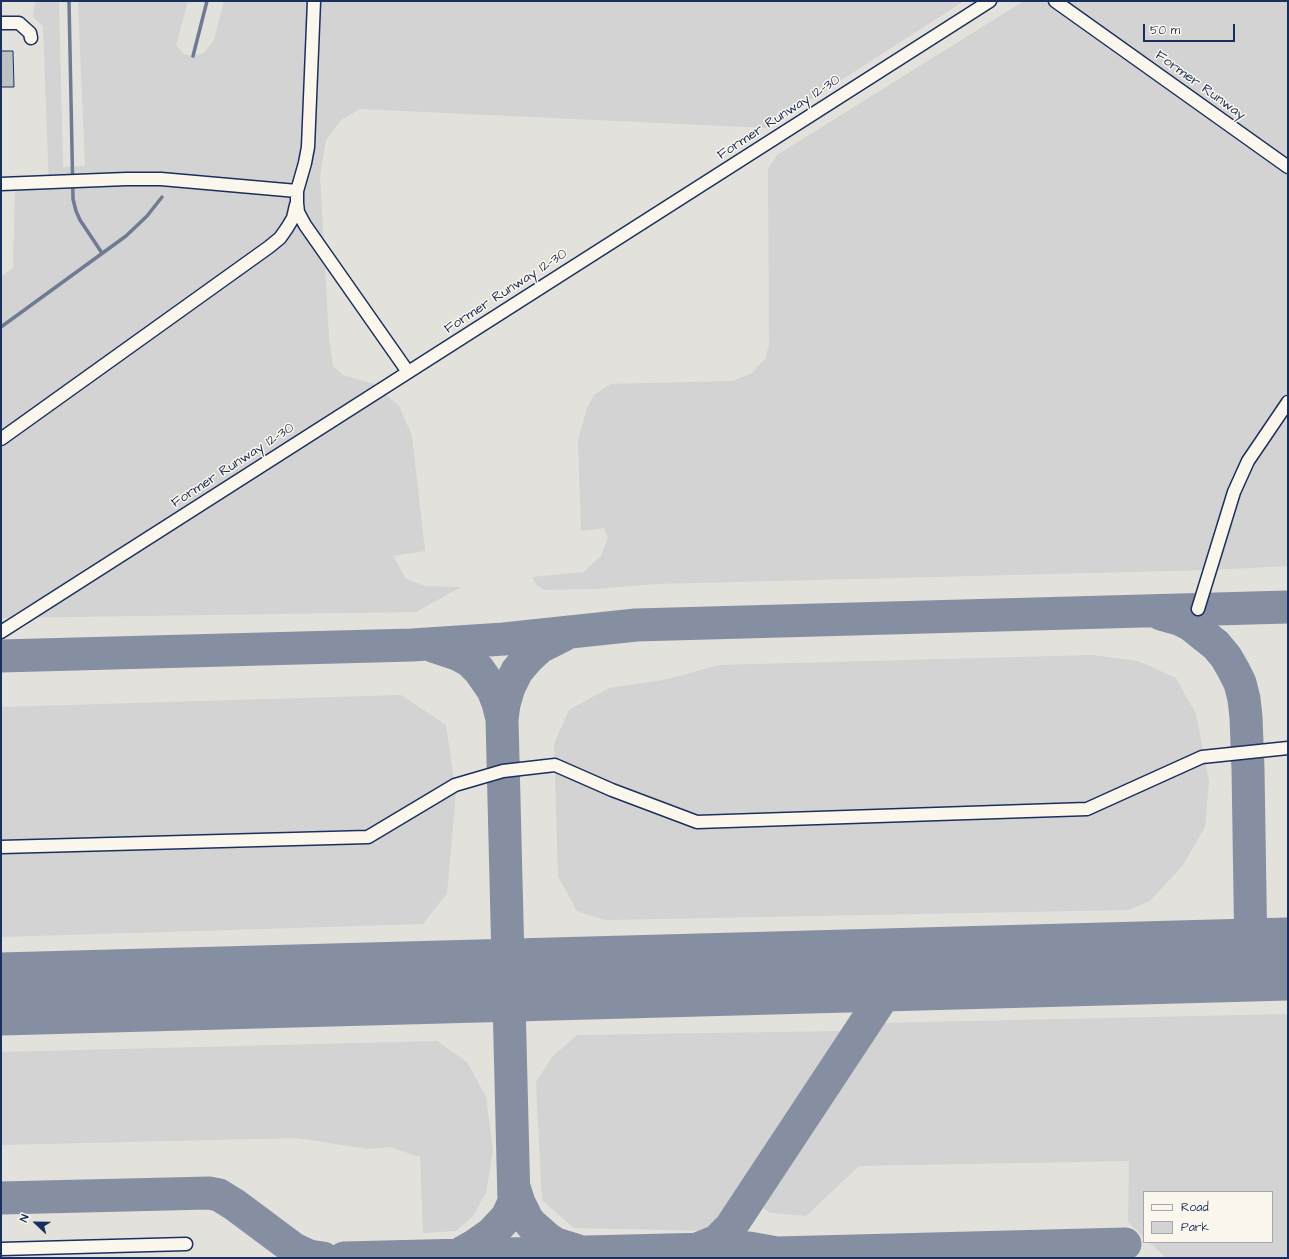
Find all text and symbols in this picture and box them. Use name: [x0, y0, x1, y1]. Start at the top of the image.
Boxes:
scale bar: [1145, 16, 1237, 42]
text: 50 m: [1150, 22, 1180, 39]
street label: Former Runway: [1152, 48, 1248, 124]
street label: Former Runway 12-30: [714, 72, 844, 164]
street label: Former Runway 12-30: [441, 246, 571, 338]
street label: Former Runway 12-30: [168, 420, 298, 512]
legend: [1143, 1191, 1273, 1243]
text: Road: [1181, 1199, 1209, 1216]
north arrow: [16, 1203, 56, 1243]
text: N: [16, 1212, 33, 1224]
text: Park: [1181, 1219, 1209, 1236]

